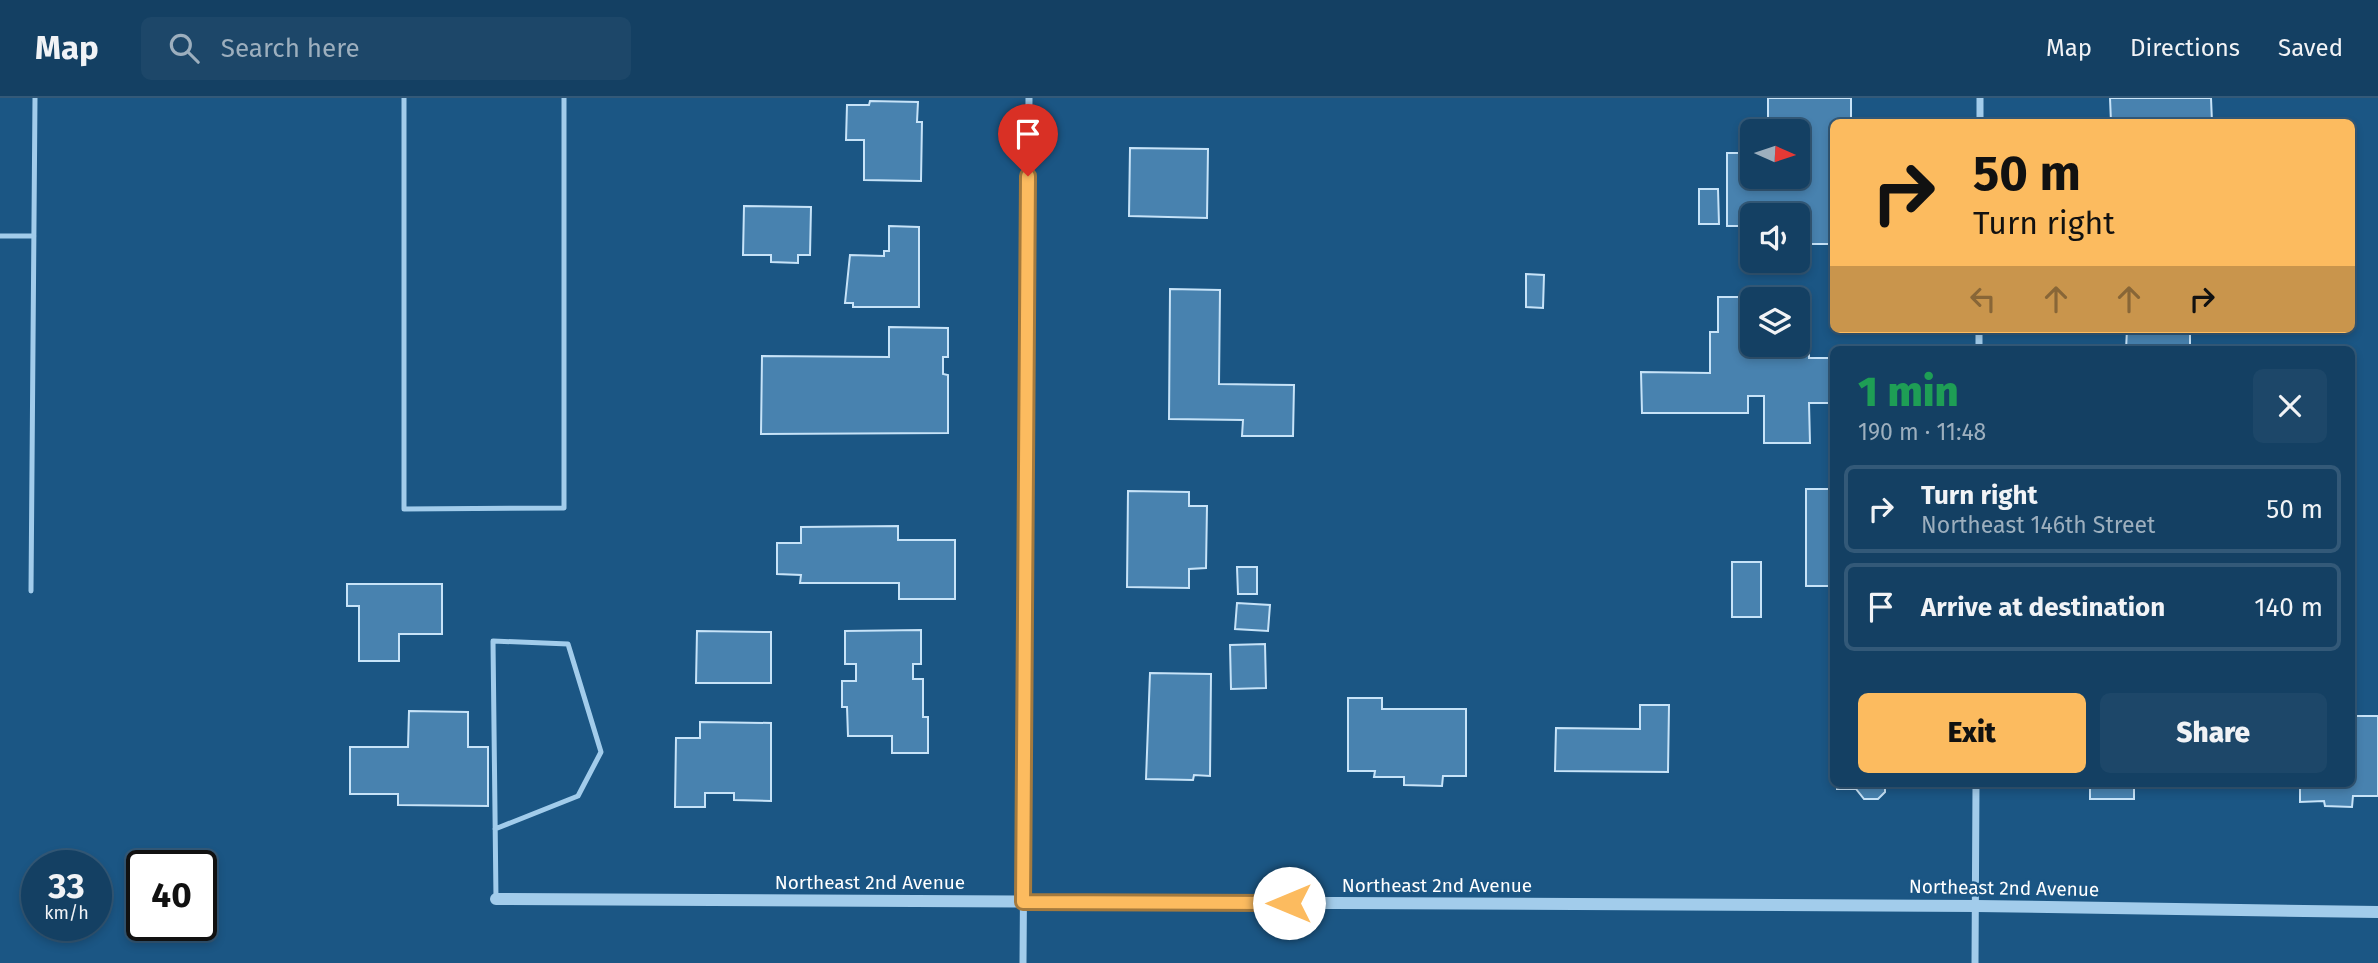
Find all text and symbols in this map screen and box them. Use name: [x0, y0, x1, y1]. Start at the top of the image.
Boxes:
search box: [141, 17, 631, 80]
text: Map: [35, 28, 99, 68]
icon: search: [165, 29, 203, 67]
text: Search here: [221, 33, 360, 64]
text: Map: [2046, 34, 2092, 62]
text: Directions: [2130, 34, 2240, 62]
text: Saved: [2278, 34, 2343, 62]
pin: [998, 104, 1058, 176]
icon: arrive: [1009, 115, 1047, 153]
north arrow: [1740, 119, 1810, 189]
map controls: [1740, 119, 1810, 357]
text: 50 m: [1973, 144, 2081, 203]
icon: right: [1858, 147, 1949, 238]
button: sound: [1740, 203, 1810, 273]
text: Turn right: [1973, 204, 2115, 242]
icon: left: [1964, 280, 2002, 318]
icon: ahead: [2037, 280, 2075, 318]
icon: ahead: [2110, 280, 2148, 318]
icon: right: [2183, 280, 2221, 318]
button: layers: [1740, 287, 1810, 357]
text: 1 min: [1858, 367, 1959, 417]
button: close: [2253, 369, 2327, 443]
text: 190 m · 11:48: [1858, 418, 1986, 446]
text: Turn right: [1921, 480, 2038, 511]
icon: right: [1862, 490, 1900, 528]
text: 50 m: [2266, 494, 2323, 525]
text: Northeast 146th Street: [1921, 511, 2155, 539]
icon: arrive: [1862, 588, 1900, 626]
text: Arrive at destination: [1921, 592, 2165, 623]
text: 140 m: [2254, 592, 2323, 623]
button: Exit: [1858, 693, 2086, 773]
button: Share: [2100, 693, 2327, 773]
speed limit sign: 40: [126, 850, 217, 941]
text: 33: [48, 865, 85, 907]
position arrow: [1252, 866, 1326, 940]
street label: Northeast 2nd Avenue: [775, 871, 965, 894]
street label: Northeast 2nd Avenue: [1342, 874, 1532, 897]
street label: Northeast 2nd Avenue: [1909, 875, 2099, 901]
text: km/h: [44, 902, 89, 924]

